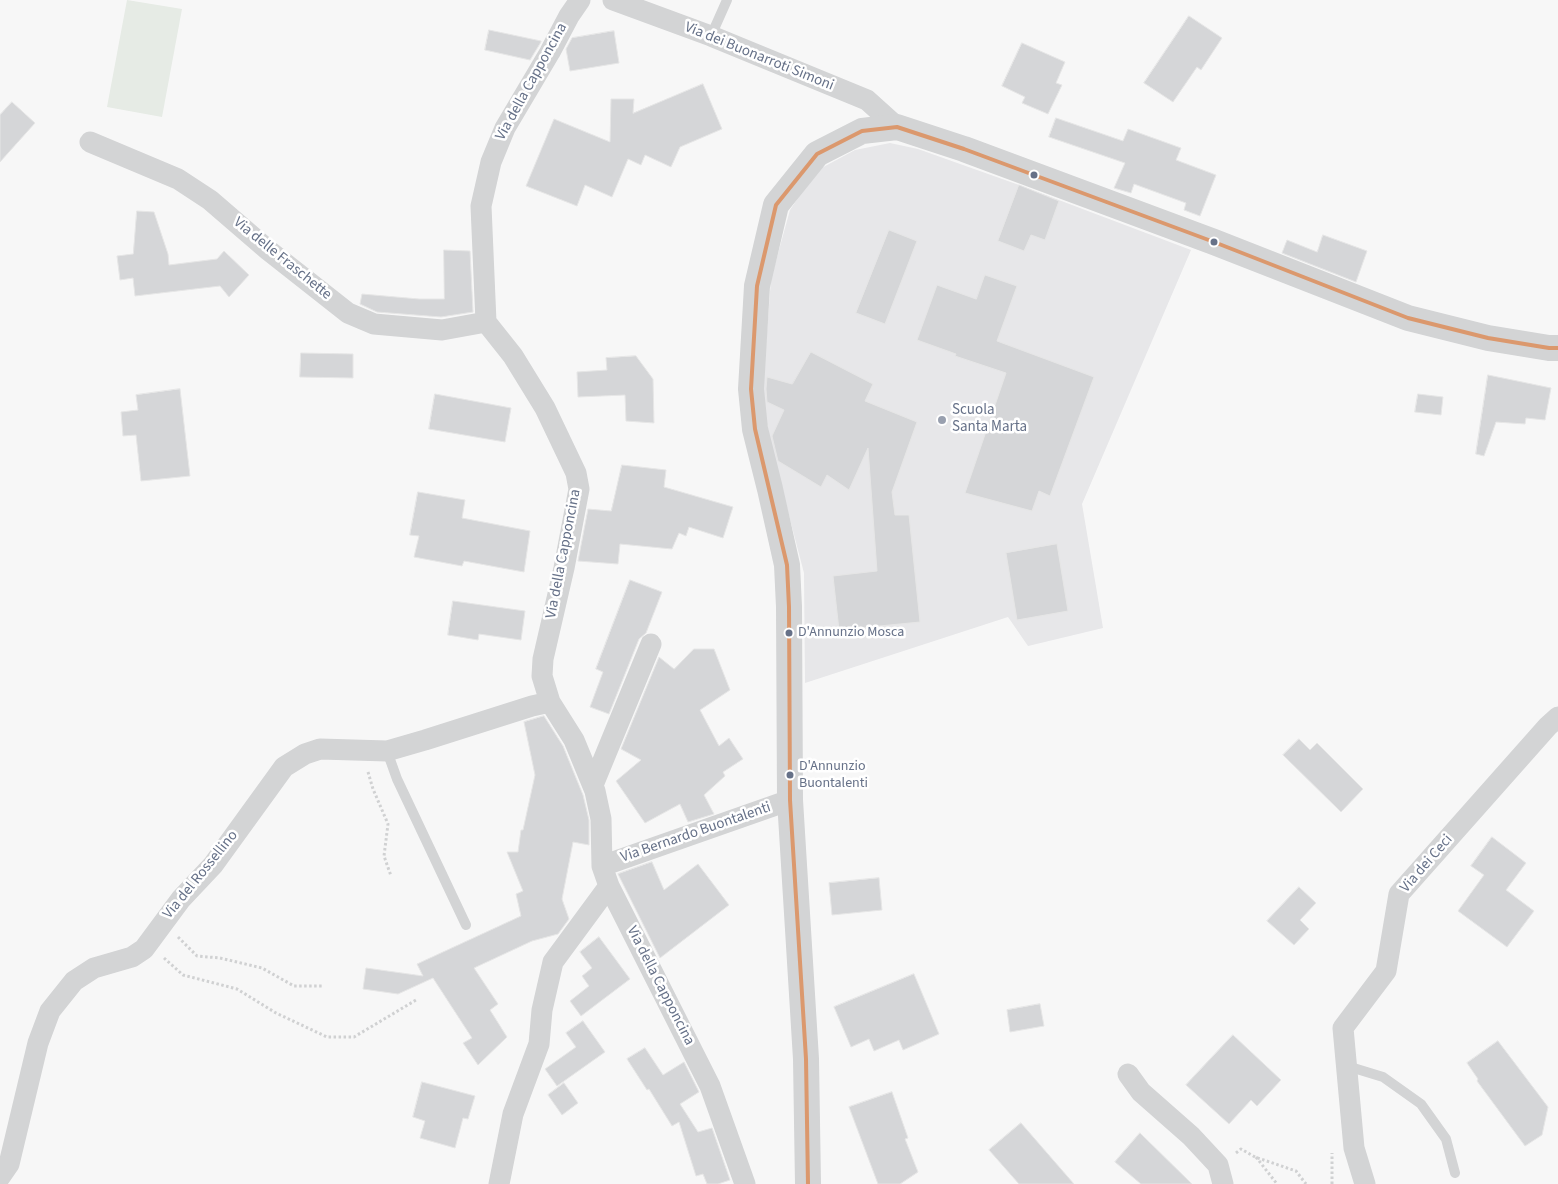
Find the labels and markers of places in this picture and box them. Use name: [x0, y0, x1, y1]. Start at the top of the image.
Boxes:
unlabelled marker: [1029, 170, 1039, 180]
unlabelled marker: [1209, 237, 1219, 247]
place label: Scuola Santa Marta: [952, 402, 1027, 437]
marker: Scuola Santa Marta: [936, 414, 948, 426]
place label: D'Annunzio Mosca: [798, 625, 904, 641]
marker: D'Annunzio Mosca: [784, 628, 794, 638]
place label: D'Annunzio Buontalenti: [799, 759, 868, 792]
marker: D'Annunzio Buontalenti: [785, 770, 795, 780]

